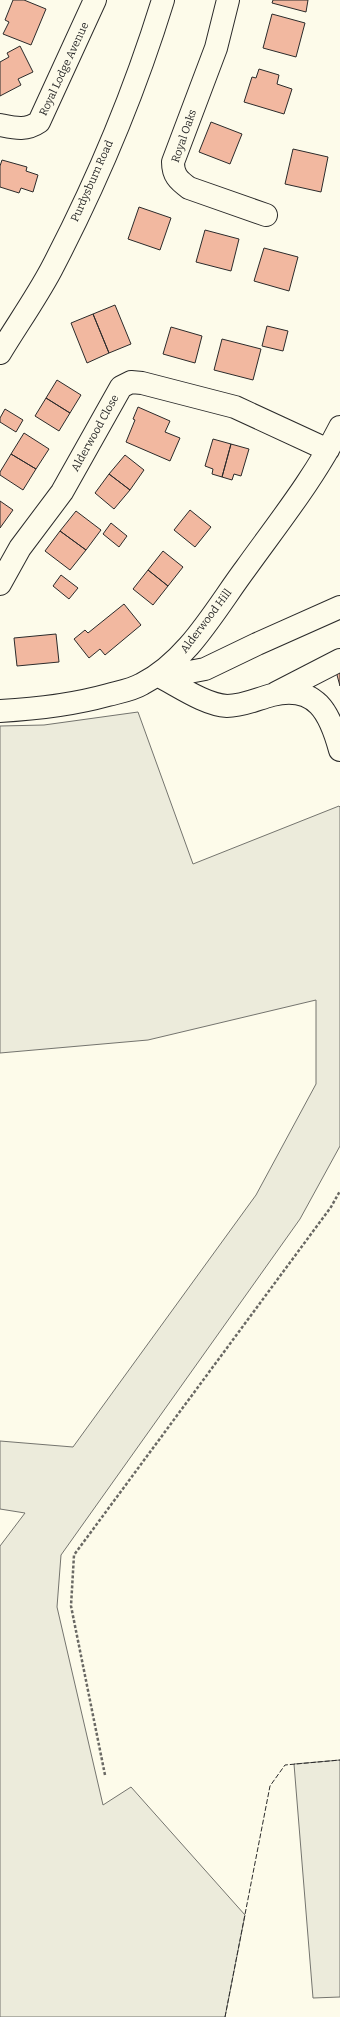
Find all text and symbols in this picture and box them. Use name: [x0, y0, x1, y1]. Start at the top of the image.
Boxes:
street label: Royal Lodge Avenue: [37, 20, 91, 118]
street label: Royal Oaks: [169, 108, 199, 164]
street label: Purdysburn Road: [68, 138, 116, 224]
street label: Alderwood Close: [69, 392, 121, 474]
street label: Alderwood Hill: [178, 586, 234, 656]

